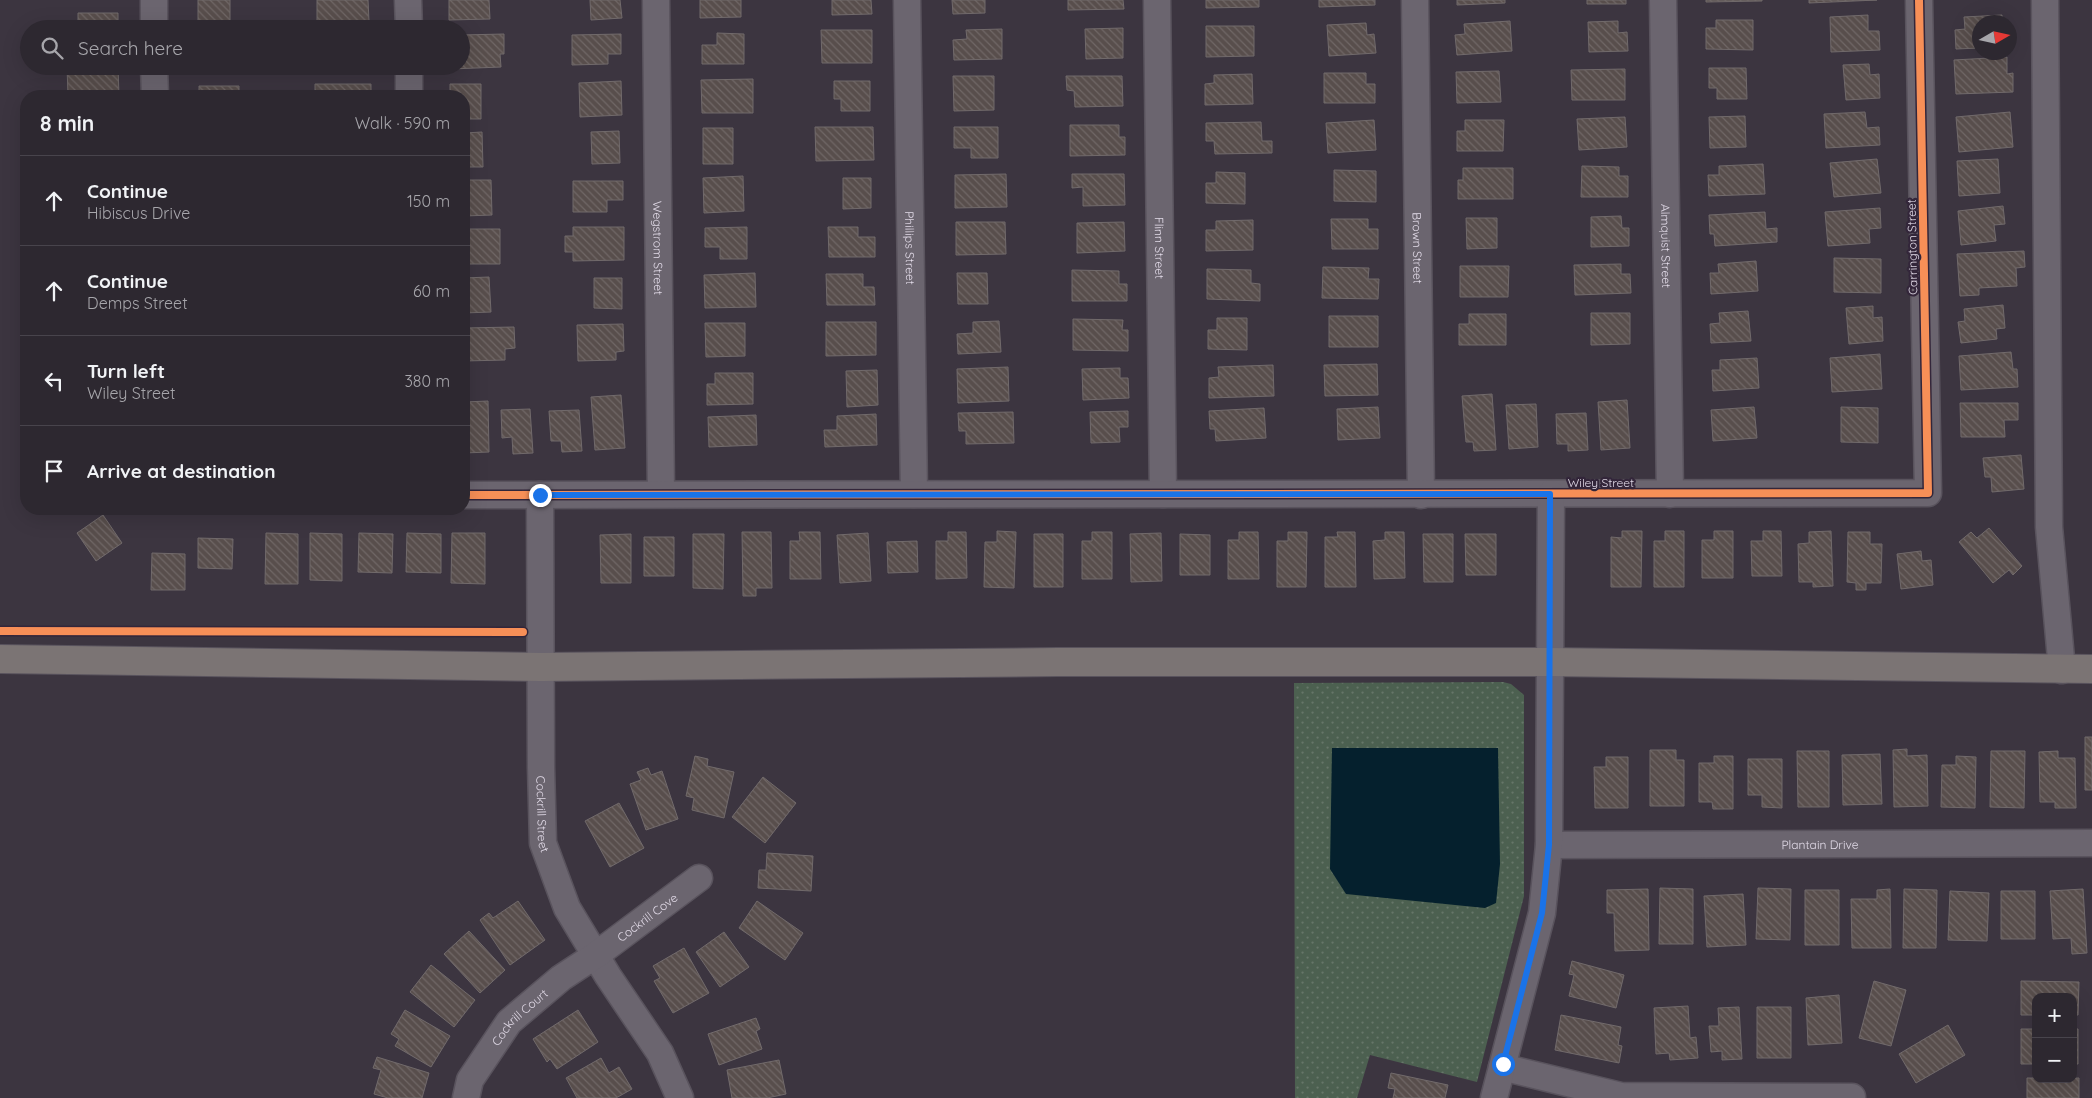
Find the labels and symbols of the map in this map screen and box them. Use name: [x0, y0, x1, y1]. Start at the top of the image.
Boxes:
north arrow: [1972, 15, 2017, 60]
street label: Carrington Street: [1904, 199, 1920, 295]
street label: Wegstrom Street: [651, 201, 666, 295]
street label: Almquist Street: [1658, 204, 1675, 288]
street label: Phillips Street: [902, 211, 919, 285]
street label: Brown Street: [1410, 212, 1426, 284]
street label: Flinn Street: [1152, 217, 1168, 279]
street label: Wiley Street: [1568, 475, 1634, 490]
route end: [529, 484, 552, 507]
street label: Cockrill Street: [534, 776, 553, 854]
street label: Plantain Drive: [1781, 836, 1859, 852]
street label: Cockrill Cove: [614, 889, 680, 944]
street label: Cockrill Court: [488, 985, 550, 1048]
route start: [1492, 1053, 1515, 1076]

